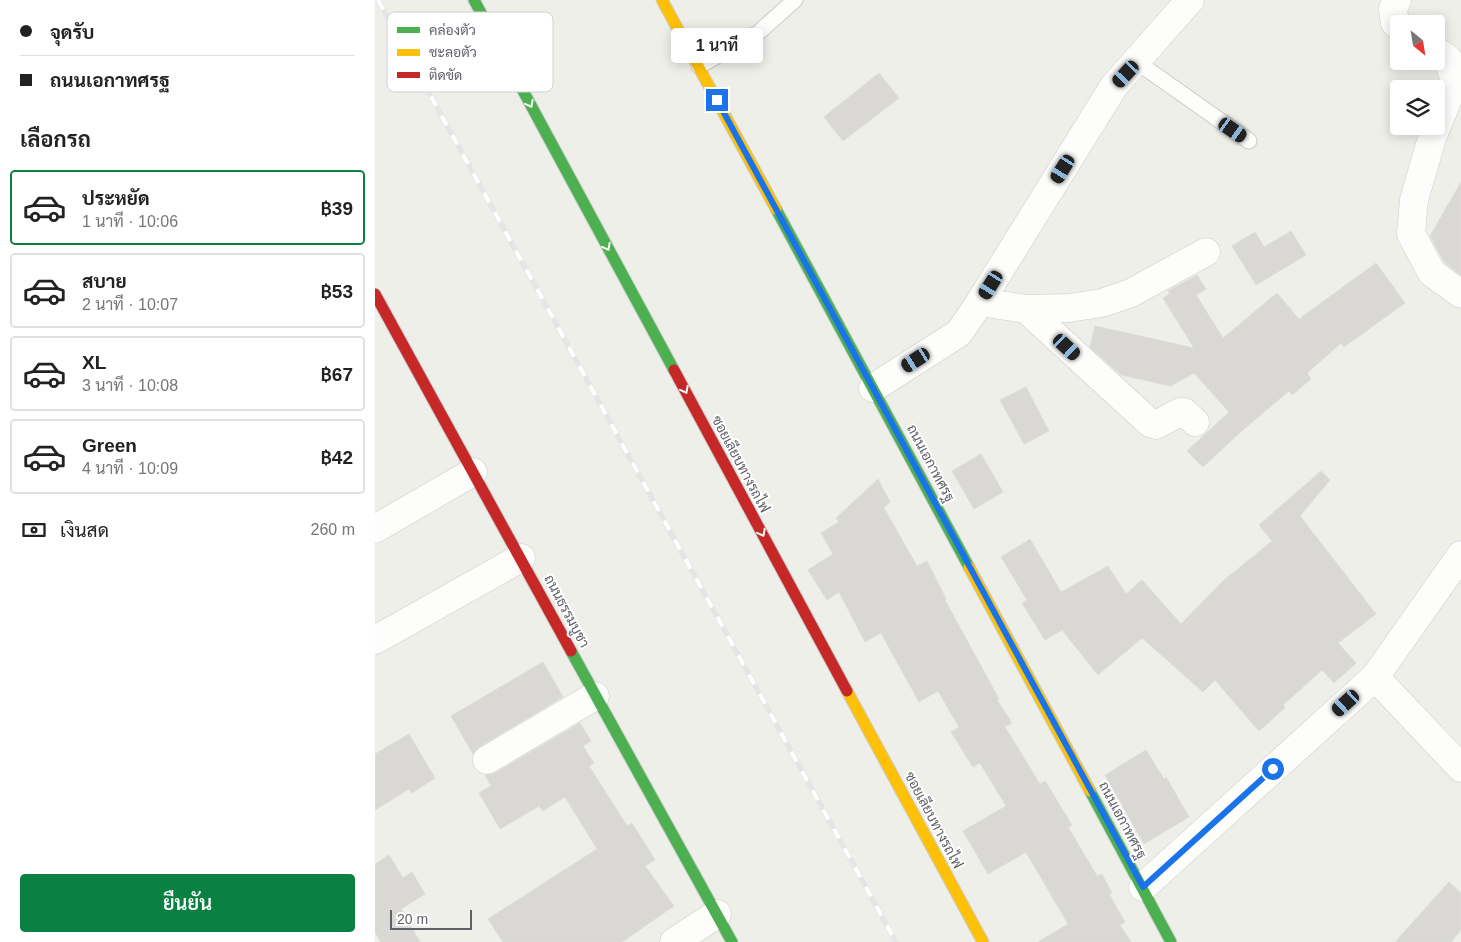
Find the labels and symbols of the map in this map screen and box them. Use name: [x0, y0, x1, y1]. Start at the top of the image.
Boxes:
legend: [387, 12, 553, 92]
north arrow: [1390, 15, 1445, 70]
text: คล่องตัว: [429, 22, 476, 38]
callout: 1 นาที: [671, 28, 763, 62]
text: ชะลอตัว: [429, 44, 477, 60]
car: [1110, 58, 1141, 90]
text: ติดขัด: [429, 67, 462, 83]
route end: [706, 89, 728, 111]
one-way arrow: [524, 99, 534, 108]
car: [1216, 115, 1249, 145]
car: [1048, 152, 1077, 186]
one-way arrow: [601, 242, 611, 251]
car: [976, 268, 1005, 302]
car: [1050, 331, 1083, 363]
car: [899, 346, 932, 374]
one-way arrow: [678, 385, 688, 394]
street label: ซอยเลียบทางรถไฟ: [709, 412, 774, 515]
street label: ถนนเอกาทศรฐ: [903, 422, 958, 505]
one-way arrow: [756, 528, 766, 537]
street label: ถนนธรรมบูชา: [539, 572, 593, 651]
car: [1329, 687, 1362, 719]
route start: [1262, 758, 1284, 780]
street label: ซอยเลียบทางรถไฟ: [902, 768, 967, 871]
street label: ถนนเอกาทศรฐ: [1095, 779, 1150, 862]
scale bar: [390, 907, 473, 930]

